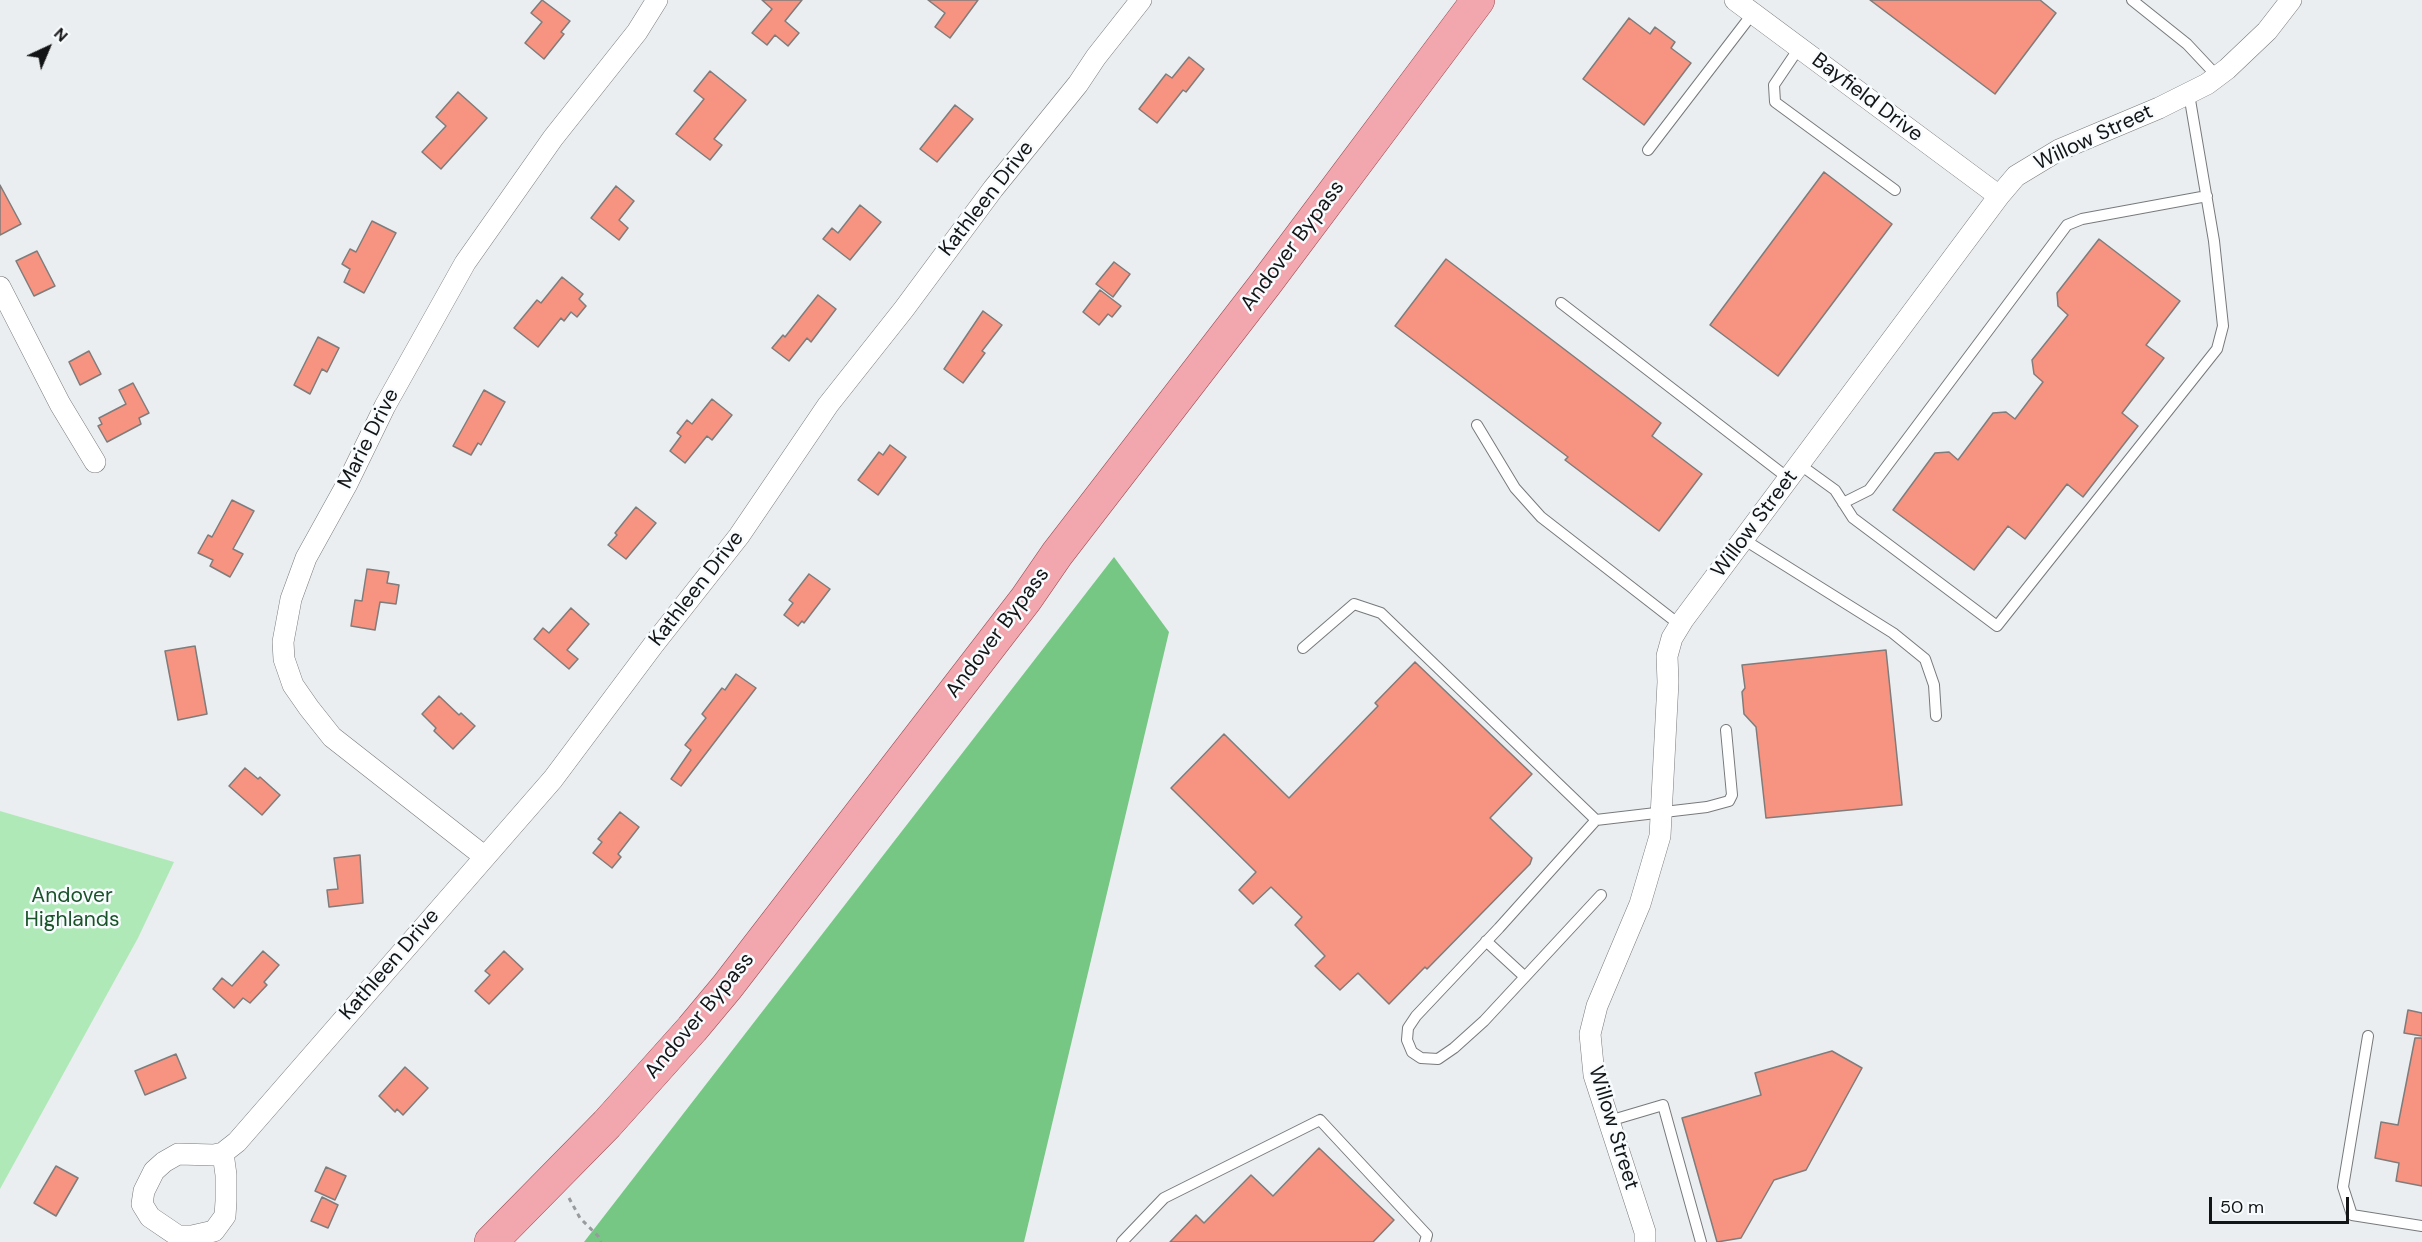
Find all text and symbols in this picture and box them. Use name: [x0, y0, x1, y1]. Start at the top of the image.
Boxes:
north arrow: [18, 18, 78, 78]
text: N: [49, 23, 72, 46]
street label: Bayfield Drive: [1807, 48, 1927, 148]
street label: Willow Street: [2031, 100, 2157, 176]
street label: Kathleen Drive: [934, 136, 1040, 262]
street label: Andover Bypass: [1236, 176, 1350, 316]
street label: Marie Drive: [333, 385, 405, 493]
street label: Willow Street: [1706, 465, 1804, 583]
street label: Kathleen Drive: [644, 526, 750, 652]
street label: Andover Bypass: [941, 563, 1055, 703]
park label: Andover Highlands: [24, 883, 120, 933]
street label: Kathleen Drive: [335, 904, 445, 1026]
street label: Andover Bypass: [640, 948, 760, 1084]
street label: Willow Street: [1582, 1063, 1644, 1193]
scale bar: [2212, 1185, 2352, 1223]
text: 50 m: [2220, 1195, 2264, 1219]

